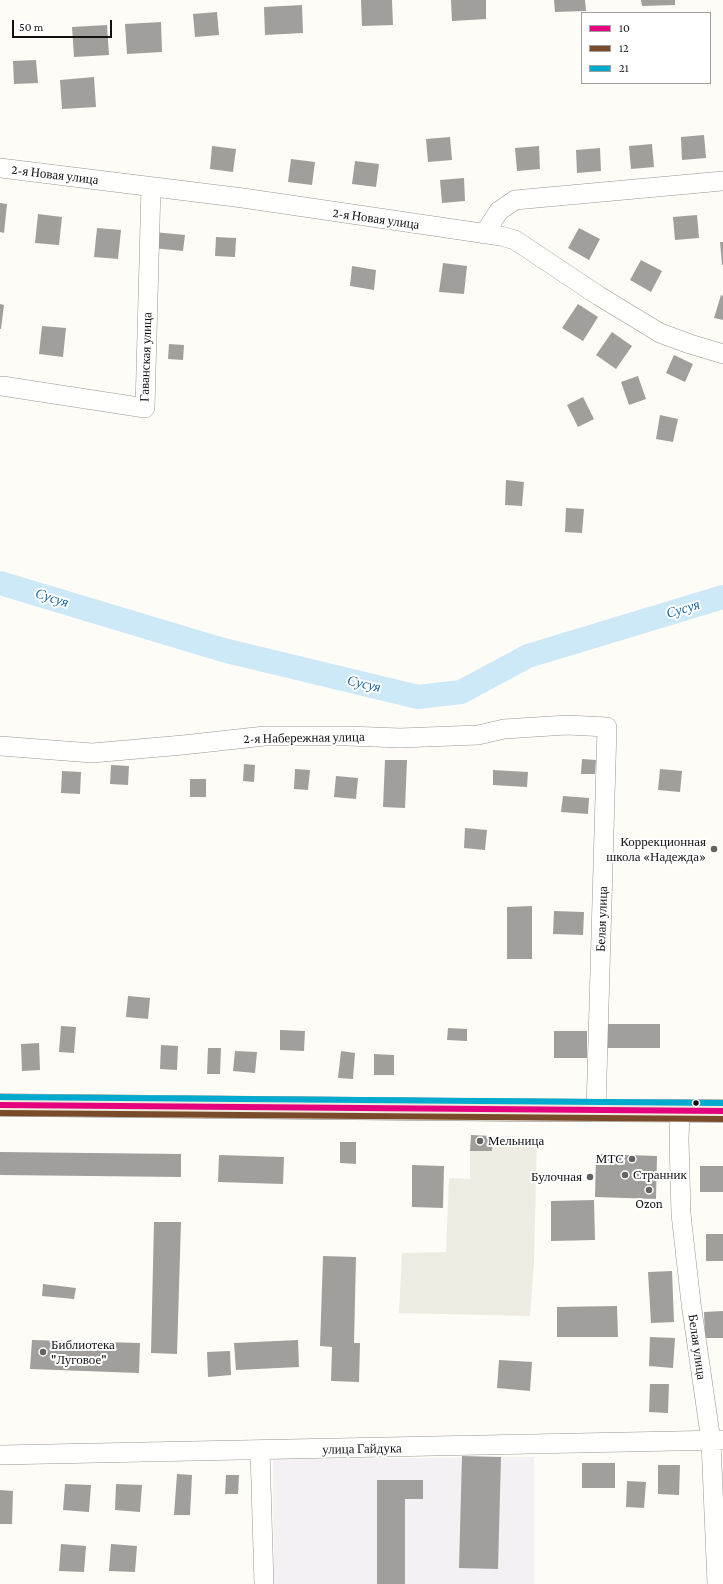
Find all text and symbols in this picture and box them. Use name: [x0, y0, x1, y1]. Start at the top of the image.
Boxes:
scale bar: [14, 12, 114, 38]
legend: [581, 12, 711, 84]
text: 50 m: [19, 20, 43, 34]
text: 10: [619, 21, 630, 35]
text: 12: [619, 41, 629, 55]
text: 21: [619, 61, 629, 75]
street label: 2-я Новая улица: [11, 162, 99, 188]
street label: 2-я Новая улица: [332, 205, 420, 233]
street label: Гаванская улица: [137, 312, 155, 402]
water label: Сусуя: [33, 585, 71, 611]
water label: Сусуя: [664, 596, 702, 622]
water label: Сусуя: [345, 672, 383, 696]
street label: 2-я Набережная улица: [243, 729, 365, 747]
place label: Коррекционная школа «Надежда»: [606, 834, 706, 865]
marker: Коррекционная школа «Надежда»: [709, 844, 719, 854]
street label: Белая улица: [593, 886, 611, 952]
unlabelled marker: [691, 1098, 701, 1108]
place label: Мельница: [488, 1133, 544, 1149]
marker: Мельница: [475, 1136, 485, 1146]
place label: МТС: [596, 1151, 624, 1167]
marker: МТС: [627, 1154, 637, 1164]
place label: Странник: [633, 1167, 687, 1183]
place label: Булочная: [531, 1169, 582, 1185]
marker: Странник: [620, 1170, 630, 1180]
marker: Булочная: [585, 1172, 595, 1182]
marker: Ozon: [644, 1185, 654, 1195]
place label: Ozon: [635, 1196, 663, 1212]
street label: Белая улица: [685, 1313, 709, 1381]
place label: Библиотека "Луговое": [51, 1337, 115, 1368]
marker: Библиотека "Луговое": [38, 1347, 48, 1357]
street label: улица Гайдука: [322, 1441, 402, 1457]

